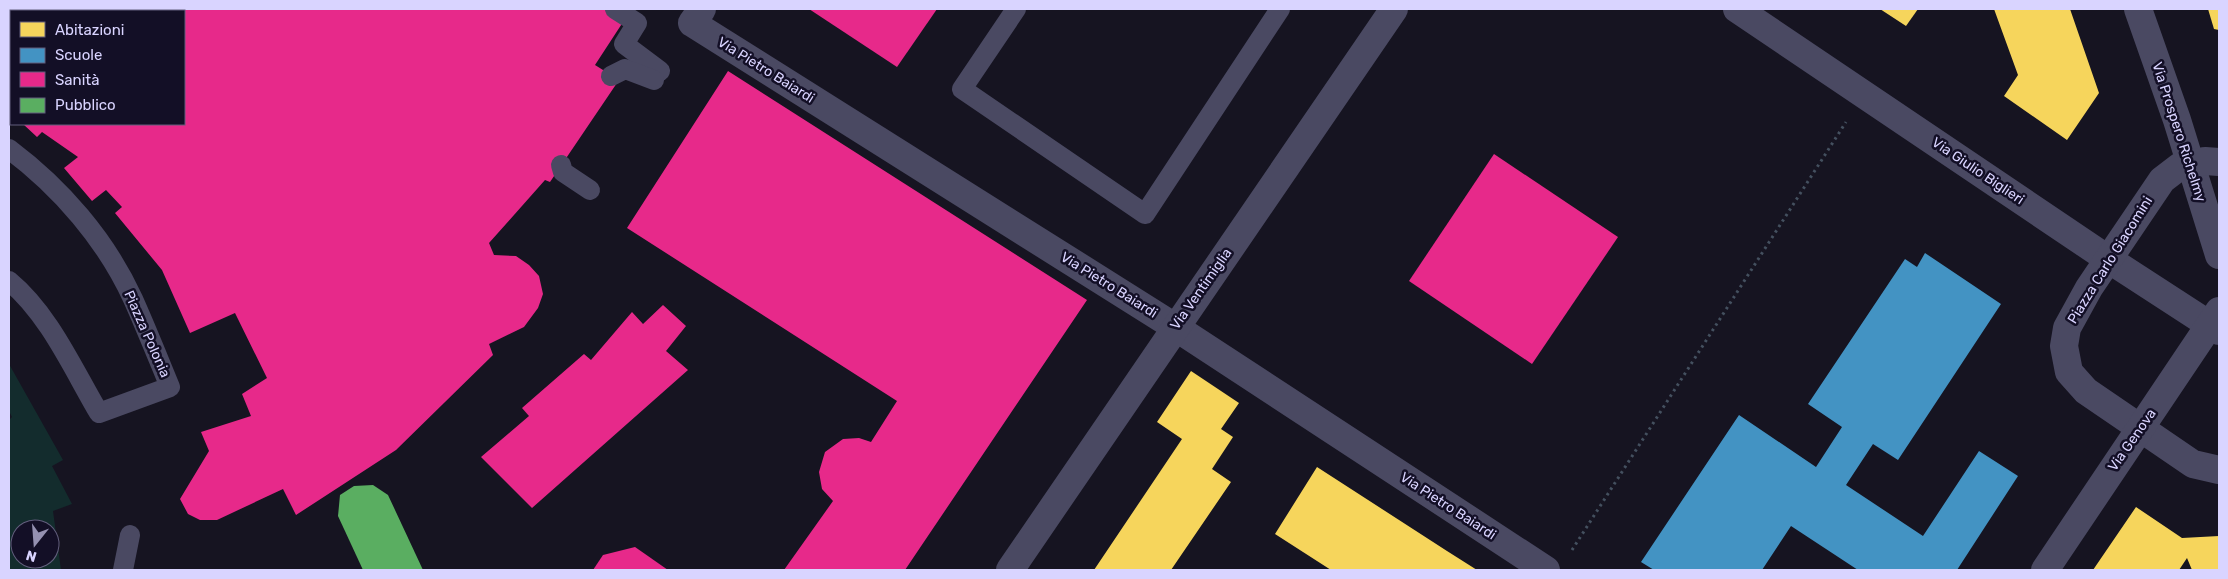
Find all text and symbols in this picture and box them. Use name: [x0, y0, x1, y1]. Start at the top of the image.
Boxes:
legend: [10, 10, 185, 125]
text: Abitazioni: [55, 21, 124, 39]
street label: Via Pietro Baiardi: [714, 33, 818, 107]
text: Scuole: [55, 46, 102, 64]
street label: Via Prospero Richelmy: [2148, 60, 2210, 204]
text: Sanità: [55, 71, 99, 89]
text: Pubblico: [55, 96, 116, 114]
street label: Via Giulio Biglieri: [1929, 134, 2027, 208]
street label: Piazza Carlo Giacomini: [2064, 193, 2156, 327]
street label: Via Ventimiglia: [1167, 245, 1235, 333]
street label: Via Pietro Baiardi: [1057, 248, 1161, 322]
street label: Piazza Polonia: [120, 288, 174, 380]
street label: Via Genova: [2104, 405, 2160, 475]
street label: Via Pietro Baiardi: [1397, 469, 1499, 543]
north arrow: [10, 519, 60, 569]
text: N: [24, 546, 39, 566]

